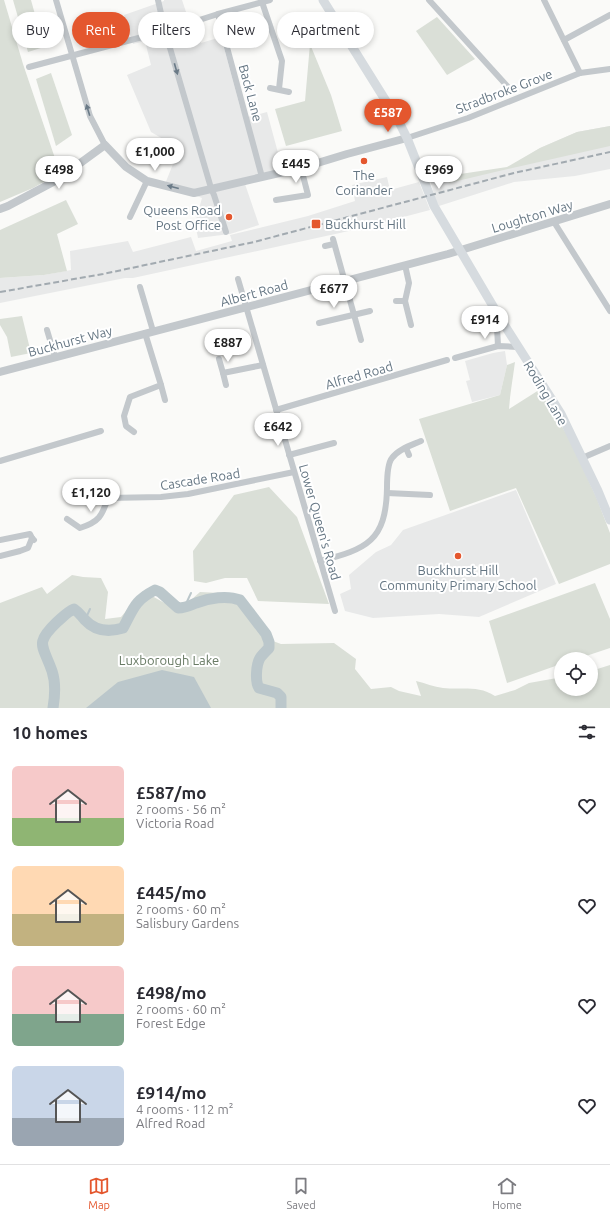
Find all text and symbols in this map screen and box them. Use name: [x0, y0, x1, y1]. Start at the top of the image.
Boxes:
chip: Buy: [12, 12, 64, 48]
chip: Rent: [72, 12, 130, 48]
chip: Filters: [138, 12, 205, 48]
chip: New: [213, 12, 269, 48]
chip: Apartment: [277, 12, 374, 48]
one-way arrow: [173, 63, 179, 75]
street label: Back Lane: [237, 63, 265, 123]
street label: Stradbroke Grove: [454, 66, 554, 116]
pin: £587: [364, 99, 412, 133]
one-way arrow: [85, 104, 91, 116]
text: £587: [373, 105, 403, 119]
pin: £1,000: [122, 138, 188, 172]
text: £1,000: [135, 144, 175, 158]
pin: £445: [272, 150, 320, 184]
pin: £498: [35, 156, 83, 190]
text: £445: [281, 156, 311, 170]
marker: The Coriander: [359, 156, 369, 166]
pin: £969: [415, 156, 463, 190]
text: £498: [44, 162, 74, 176]
text: £969: [424, 162, 454, 176]
place label: The Coriander: [335, 168, 393, 197]
one-way arrow: [167, 184, 179, 190]
street label: Loughton Way: [490, 197, 574, 235]
place label: Queens Road Post Office: [143, 203, 221, 232]
marker: Queens Road Post Office: [224, 212, 234, 222]
place label: Buckhurst Hill: [325, 217, 406, 231]
marker: Buckhurst Hill: [310, 218, 322, 230]
pin: £677: [310, 275, 358, 309]
street label: Albert Road: [219, 277, 289, 309]
text: £677: [319, 281, 349, 295]
pin: £914: [461, 306, 509, 340]
text: £914: [470, 312, 500, 326]
street label: Buckhurst Way: [26, 323, 114, 359]
pin: £887: [204, 329, 252, 363]
text: £887: [213, 335, 243, 349]
street label: Roding Lane: [521, 358, 571, 428]
street label: Alfred Road: [324, 359, 394, 391]
pin: £642: [254, 413, 302, 447]
text: £642: [263, 419, 293, 433]
street label: Lower Queen's Road: [296, 462, 343, 582]
street label: Cascade Road: [159, 466, 241, 492]
pin: £1,120: [58, 479, 124, 513]
text: £1,120: [71, 485, 111, 499]
marker: Buckhurst Hill Community Primary School: [453, 551, 463, 561]
place label: Buckhurst Hill Community Primary School: [379, 563, 537, 592]
map controls: [554, 652, 598, 696]
button: locate: [554, 652, 598, 696]
park label: Luxborough Lake: [119, 653, 219, 667]
icon: filters: [576, 721, 598, 743]
text: 10 homes: [12, 723, 88, 742]
icon: home: [44, 782, 92, 830]
text: £587/mo: [136, 783, 206, 802]
icon: heart: [576, 795, 598, 817]
text: 2 rooms · 56 m²: [136, 802, 226, 816]
text: Victoria Road: [136, 816, 214, 830]
icon: home: [44, 882, 92, 930]
text: £445/mo: [136, 883, 206, 902]
icon: heart: [576, 895, 598, 917]
text: 2 rooms · 60 m²: [136, 902, 226, 916]
text: Salisbury Gardens: [136, 916, 239, 930]
icon: home: [44, 982, 92, 1030]
text: £498/mo: [136, 983, 206, 1002]
icon: heart: [576, 995, 598, 1017]
text: 2 rooms · 60 m²: [136, 1002, 226, 1016]
text: Forest Edge: [136, 1016, 206, 1030]
icon: home: [44, 1082, 92, 1130]
text: £914/mo: [136, 1083, 206, 1102]
icon: heart: [576, 1095, 598, 1117]
text: 4 rooms · 112 m²: [136, 1102, 233, 1116]
text: Alfred Road: [136, 1116, 205, 1130]
tab: Map: [88, 1175, 110, 1211]
tab: Saved: [287, 1175, 316, 1211]
tab: Home: [492, 1175, 522, 1211]

